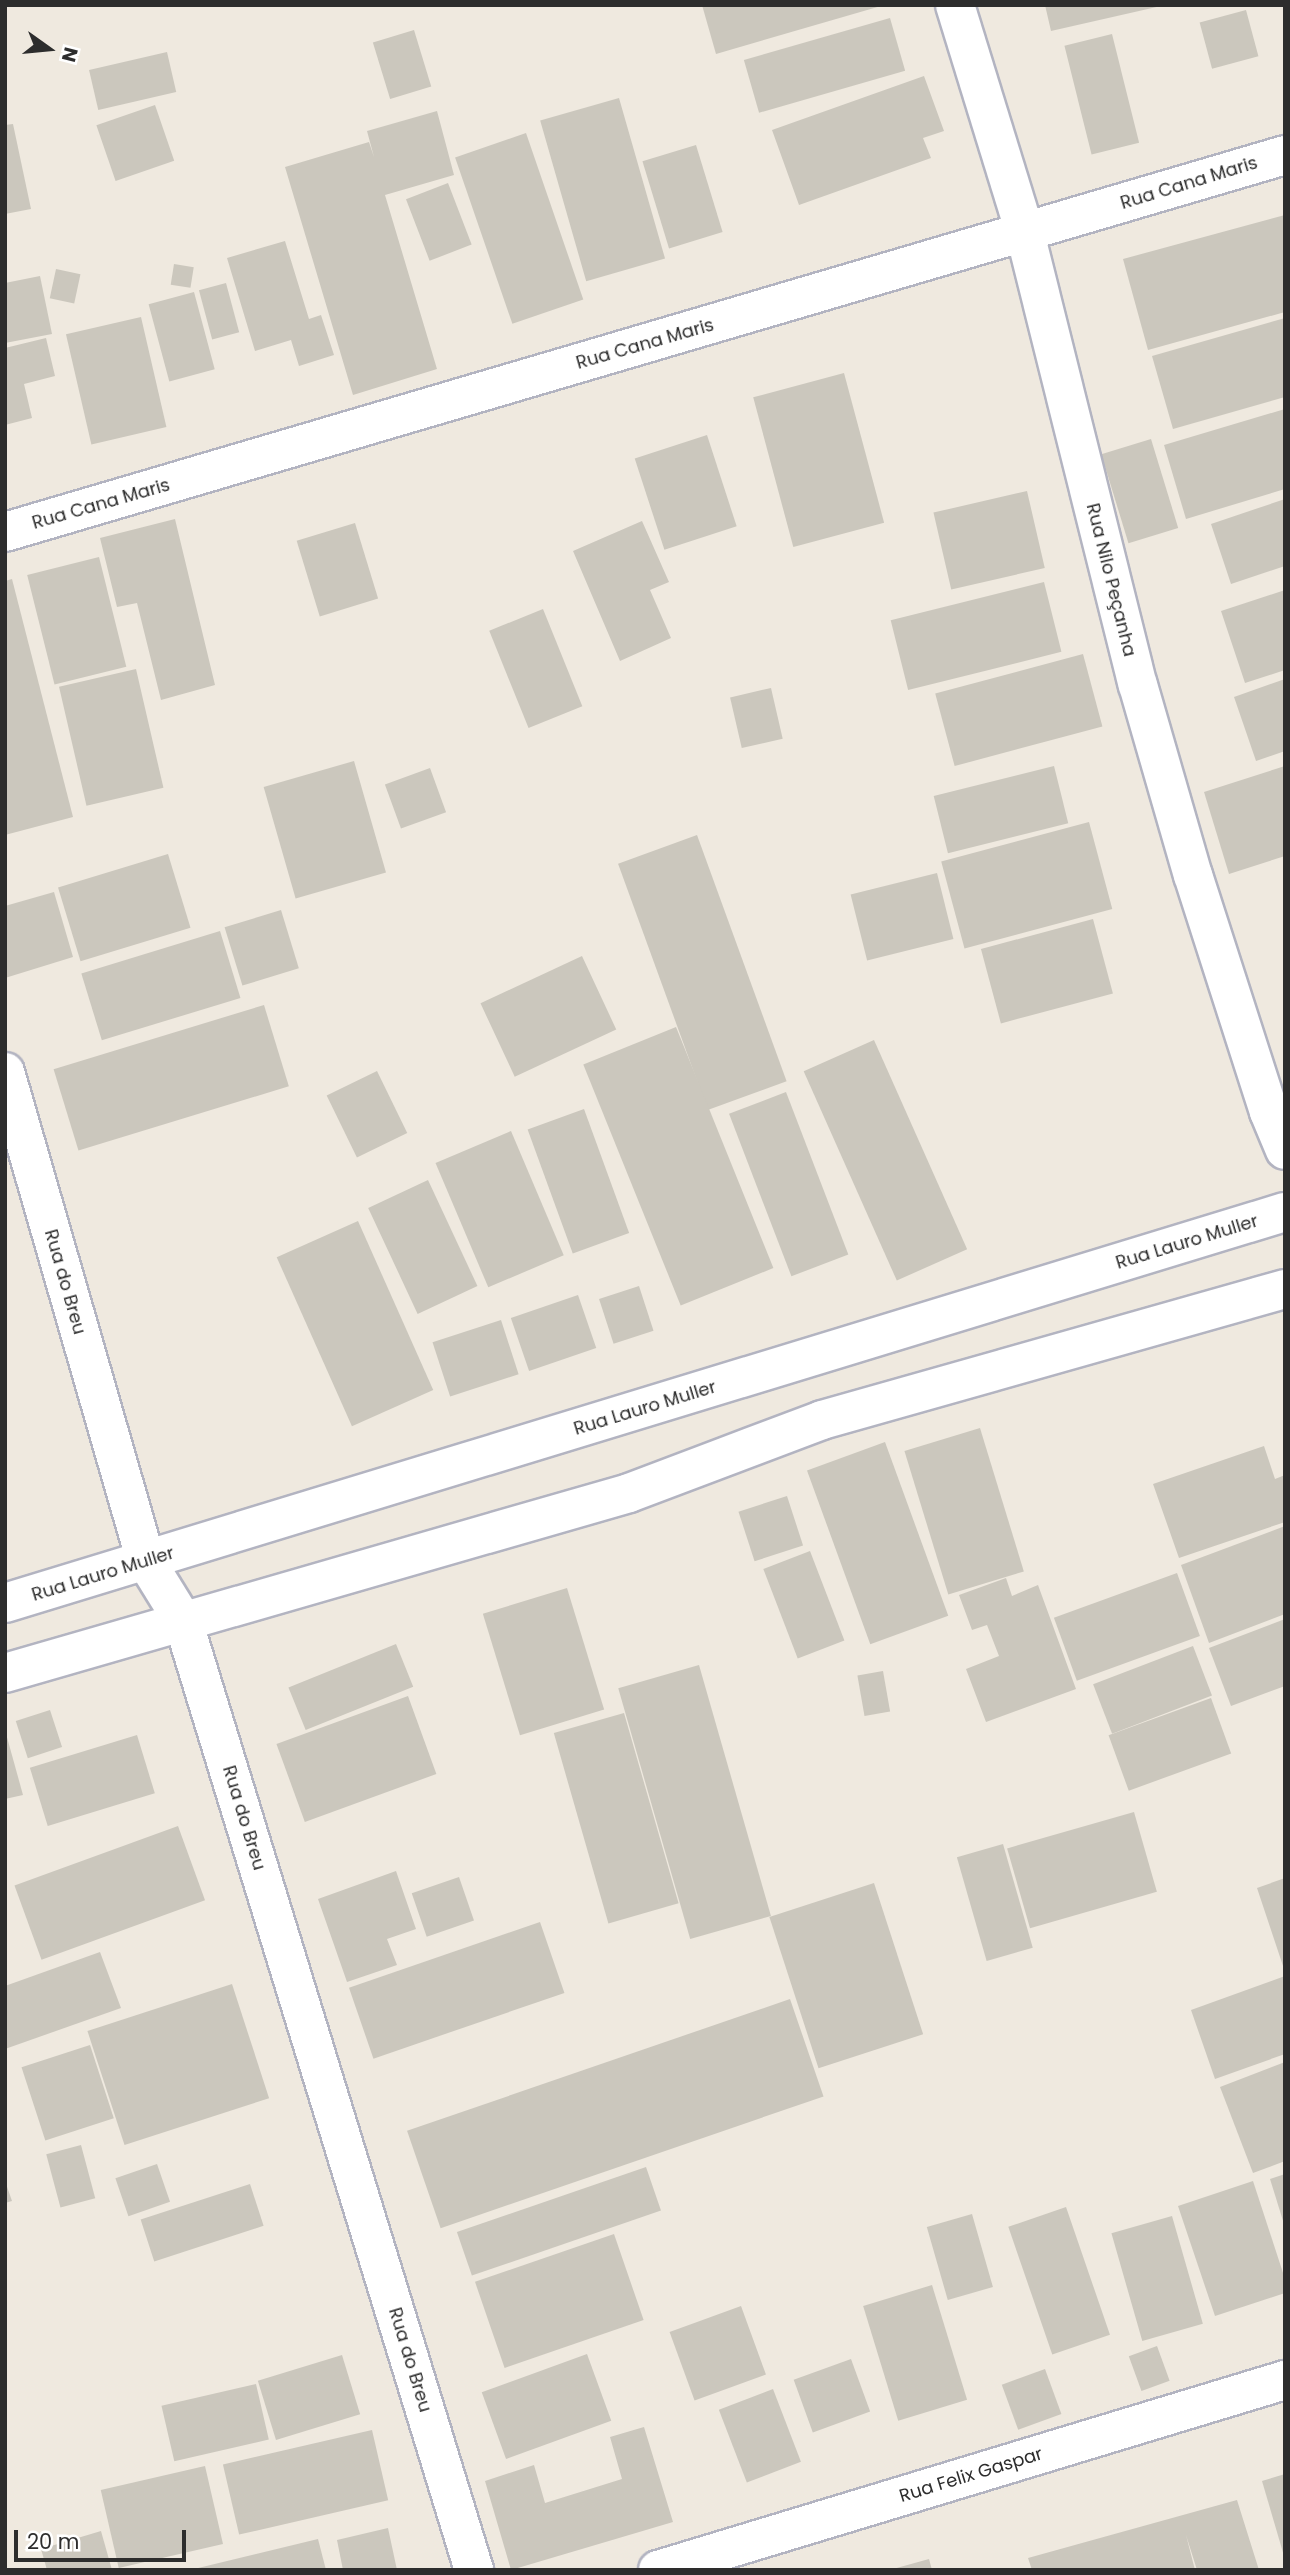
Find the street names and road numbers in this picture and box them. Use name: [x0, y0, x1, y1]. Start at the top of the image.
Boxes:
street label: Rua Cana Maris: [1118, 152, 1260, 214]
street label: Rua Cana Maris: [574, 314, 716, 374]
street label: Rua Cana Maris: [30, 474, 172, 534]
street label: Rua Nilo Peçanha: [1082, 501, 1140, 659]
street label: Rua Lauro Muller: [1113, 1210, 1261, 1274]
street label: Rua do Breu: [40, 1227, 90, 1337]
street label: Rua Lauro Muller: [571, 1376, 719, 1440]
street label: Rua Lauro Muller: [29, 1542, 177, 1606]
street label: Rua do Breu: [218, 1763, 270, 1873]
street label: Rua do Breu: [384, 2305, 436, 2415]
street label: Rua Felix Gaspar: [897, 2443, 1045, 2507]

